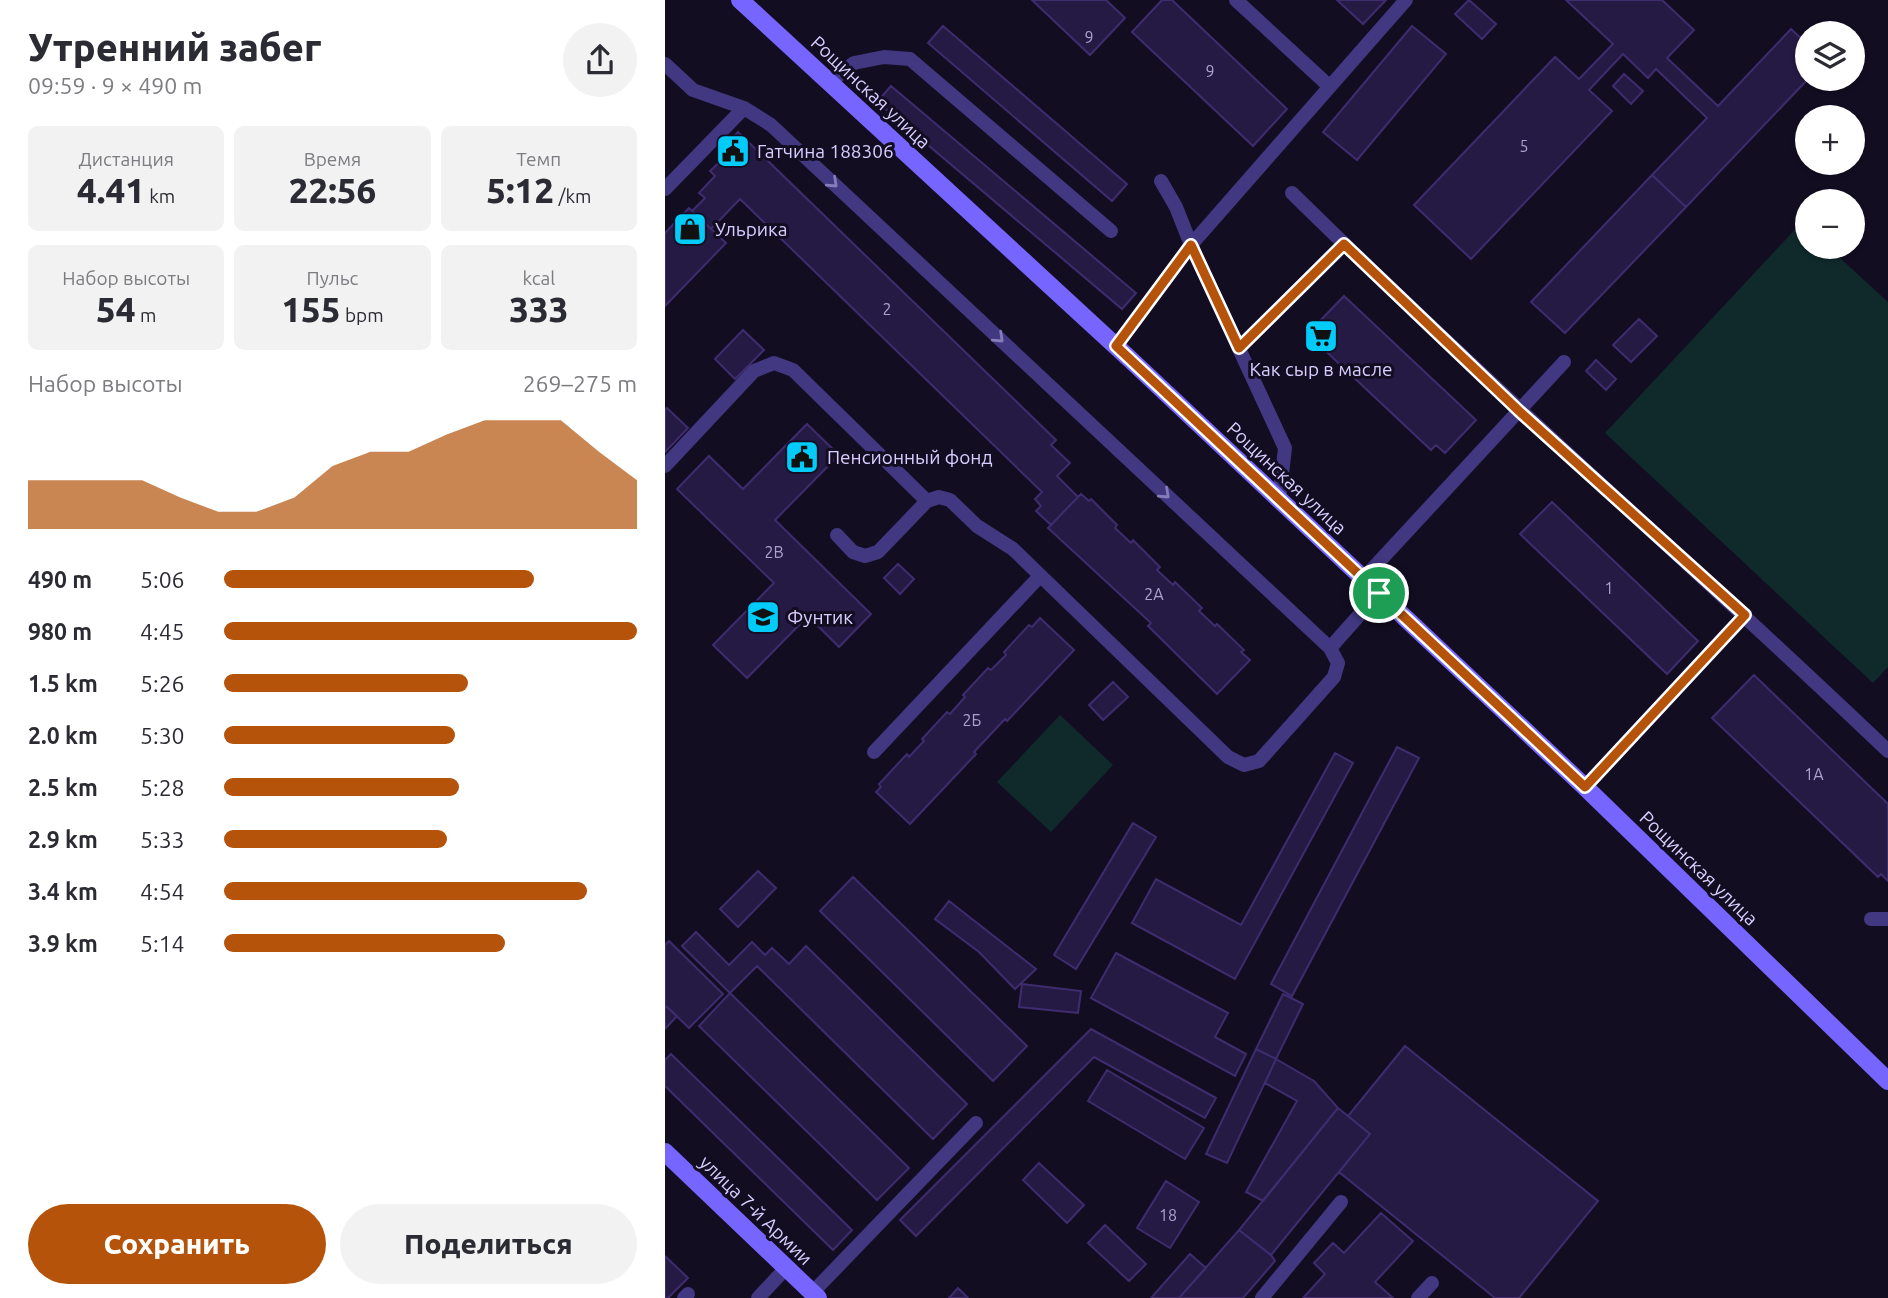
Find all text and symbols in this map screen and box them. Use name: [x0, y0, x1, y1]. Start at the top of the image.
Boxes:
map controls: [1795, 21, 1865, 259]
button: layers: [1795, 21, 1865, 91]
button: share: [563, 23, 637, 97]
text: Утренний забег: [28, 26, 321, 68]
house number: 9: [1084, 28, 1094, 46]
street label: Рощинская улица: [807, 31, 935, 153]
house number: 9: [1205, 62, 1215, 80]
text: 09:59 · 9 × 490 m: [28, 73, 202, 98]
button: +: [1795, 105, 1865, 175]
public building icon: Гатчина 188306: [714, 132, 752, 170]
house number: 5: [1519, 137, 1529, 155]
place label: Гатчина 188306: [757, 140, 894, 162]
text: Дистанция: [78, 148, 174, 170]
text: Время: [304, 148, 361, 170]
text: Темп: [516, 148, 561, 170]
text: 4.41: [77, 170, 145, 210]
text: 22:56: [289, 170, 376, 210]
text: 5:12: [486, 170, 554, 210]
one-way arrow: [825, 175, 838, 187]
text: km: [145, 185, 175, 207]
text: /km: [554, 185, 591, 207]
button: −: [1795, 189, 1865, 259]
shop icon: Ульрика: [671, 210, 709, 248]
place label: Ульрика: [715, 218, 788, 240]
text: Набор высоты: [62, 267, 190, 289]
text: Пульс: [307, 267, 358, 289]
text: kcal: [522, 267, 555, 289]
text: 54: [96, 289, 136, 329]
text: 155: [281, 289, 341, 329]
text: 333: [509, 289, 568, 329]
house number: 2: [882, 300, 892, 318]
text: m: [136, 304, 156, 326]
text: bpm: [341, 304, 384, 326]
supermarket icon: Как сыр в масле: [1302, 317, 1340, 355]
one-way arrow: [991, 330, 1004, 343]
place label: Как сыр в масле: [1249, 358, 1393, 380]
text: Набор высоты: [28, 371, 183, 396]
text: 269–275 m: [523, 371, 637, 396]
street label: Рощинская улица: [1223, 417, 1351, 539]
public building icon: Пенсионный фонд: [783, 438, 821, 476]
place label: Пенсионный фонд: [827, 446, 993, 468]
one-way arrow: [1157, 485, 1170, 498]
house number: 2В: [764, 543, 784, 561]
pin: [1349, 563, 1409, 623]
text: 490 m: [28, 567, 92, 592]
text: 5:06: [140, 567, 185, 592]
icon: arrive: [1360, 574, 1398, 612]
house number: 1: [1604, 579, 1614, 597]
house number: 2А: [1144, 585, 1164, 603]
school or university icon: Фунтик: [744, 598, 782, 636]
place label: Фунтик: [787, 606, 853, 628]
text: 980 m: [28, 619, 92, 644]
text: 4:45: [140, 619, 185, 644]
text: 1.5 km: [28, 671, 98, 696]
text: 5:26: [140, 671, 185, 696]
house number: 2Б: [963, 711, 982, 729]
text: 2.0 km: [28, 723, 98, 748]
text: 5:30: [140, 723, 185, 748]
house number: 1А: [1804, 765, 1824, 783]
text: 2.5 km: [28, 775, 98, 800]
text: 5:28: [140, 775, 185, 800]
street label: Рощинская улица: [1636, 806, 1762, 930]
text: 2.9 km: [28, 827, 98, 852]
text: 5:33: [140, 827, 185, 852]
text: 3.4 km: [28, 879, 98, 904]
text: 4:54: [140, 879, 185, 904]
text: 3.9 km: [28, 931, 98, 956]
text: 5:14: [140, 931, 185, 956]
street label: улица 7-й Армии: [695, 1151, 817, 1269]
button: Сохранить: [28, 1204, 326, 1284]
button: Поделиться: [340, 1204, 637, 1284]
house number: 18: [1159, 1206, 1177, 1224]

